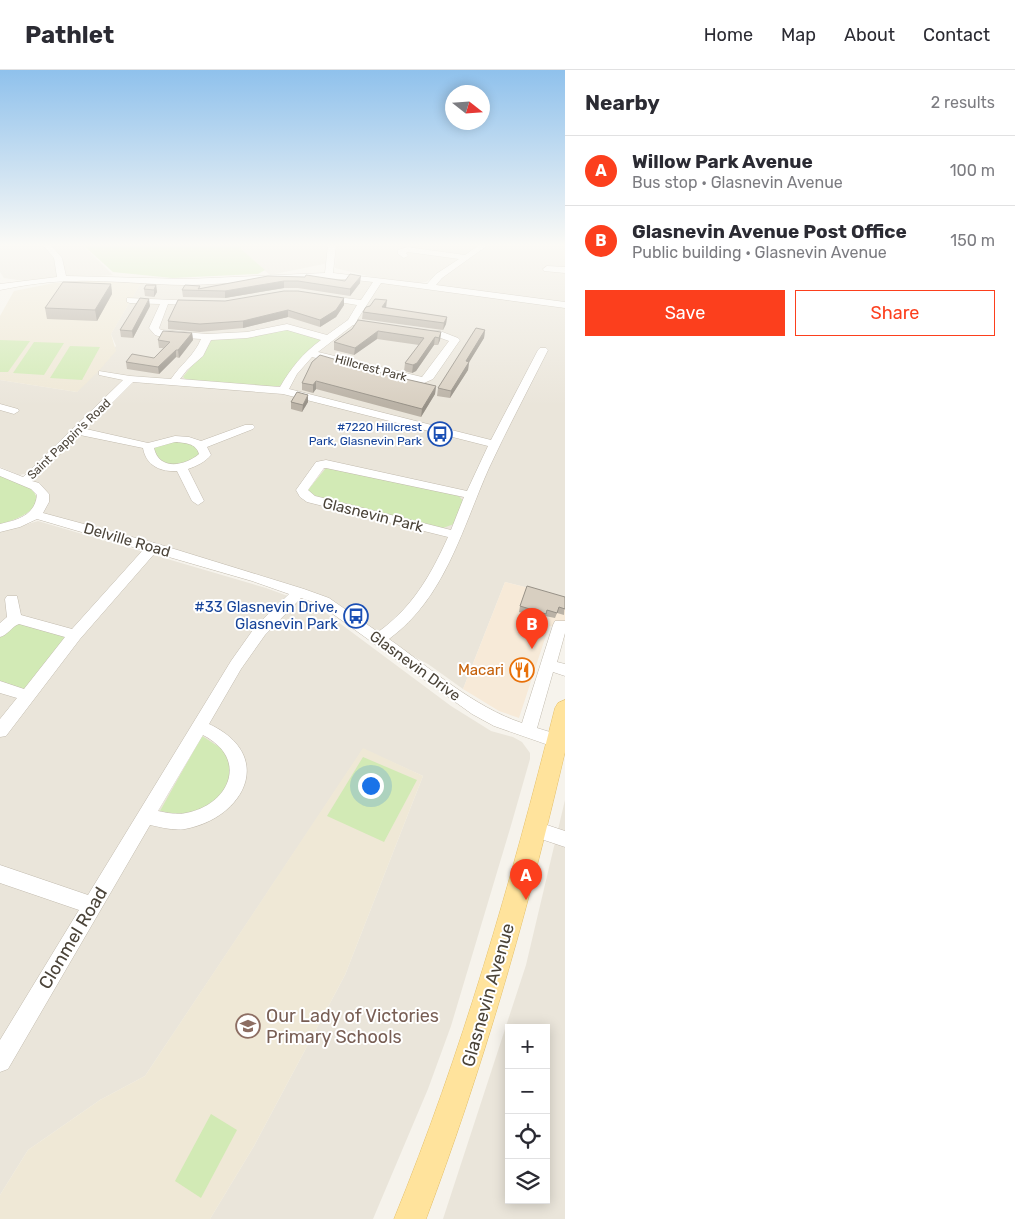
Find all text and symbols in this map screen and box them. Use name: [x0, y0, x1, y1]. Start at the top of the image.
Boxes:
text: Pathlet: [25, 21, 114, 49]
text: Home: [704, 24, 753, 46]
text: Map: [781, 24, 816, 46]
text: About: [844, 24, 895, 46]
text: Contact: [923, 24, 990, 46]
north arrow: [445, 85, 490, 130]
text: Nearby: [585, 90, 660, 115]
text: 2 results: [931, 93, 995, 112]
text: Willow Park Avenue: [632, 150, 813, 173]
text: A: [595, 161, 607, 180]
text: 100 m: [950, 161, 995, 180]
text: Bus stop · Glasnevin Avenue: [632, 173, 843, 192]
text: Glasnevin Avenue Post Office: [632, 220, 907, 243]
text: B: [595, 231, 607, 250]
text: 150 m: [950, 231, 995, 250]
text: Public building · Glasnevin Avenue: [632, 243, 887, 262]
button: Save: [585, 290, 785, 336]
button: Share: [795, 290, 995, 336]
street label: Hillcrest Park: [334, 352, 409, 385]
street label: Saint Pappin's Road: [25, 396, 113, 482]
place label: #7220 Hillcrest Park, Glasnevin Park: [309, 420, 423, 448]
bus stop icon: #7220 Hillcrest Park, Glasnevin Park: [427, 421, 453, 447]
street label: Glasnevin Park: [321, 494, 425, 536]
street label: Delville Road: [82, 519, 172, 561]
place label: #33 Glasnevin Drive, Glasnevin Park: [194, 598, 338, 633]
bus stop icon: #33 Glasnevin Drive, Glasnevin Park: [343, 603, 369, 629]
pin: B: [516, 608, 548, 649]
street label: Glasnevin Drive: [366, 627, 464, 705]
restaurant icon: Macari: [509, 657, 535, 683]
place label: Macari: [458, 661, 504, 679]
your location: [358, 773, 384, 799]
pin: A: [510, 859, 542, 900]
street label: Clonmel Road: [34, 883, 112, 993]
street label: Glasnevin Avenue: [457, 921, 519, 1069]
place label: Our Lady of Victories Primary Schools: [266, 1005, 439, 1048]
school or university icon: Our Lady of Victories Primary Schools: [235, 1013, 261, 1039]
map controls: [505, 1024, 550, 1204]
button: +: [505, 1024, 550, 1069]
button: −: [505, 1069, 550, 1114]
button: locate: [505, 1114, 550, 1159]
button: layers: [505, 1159, 550, 1204]

